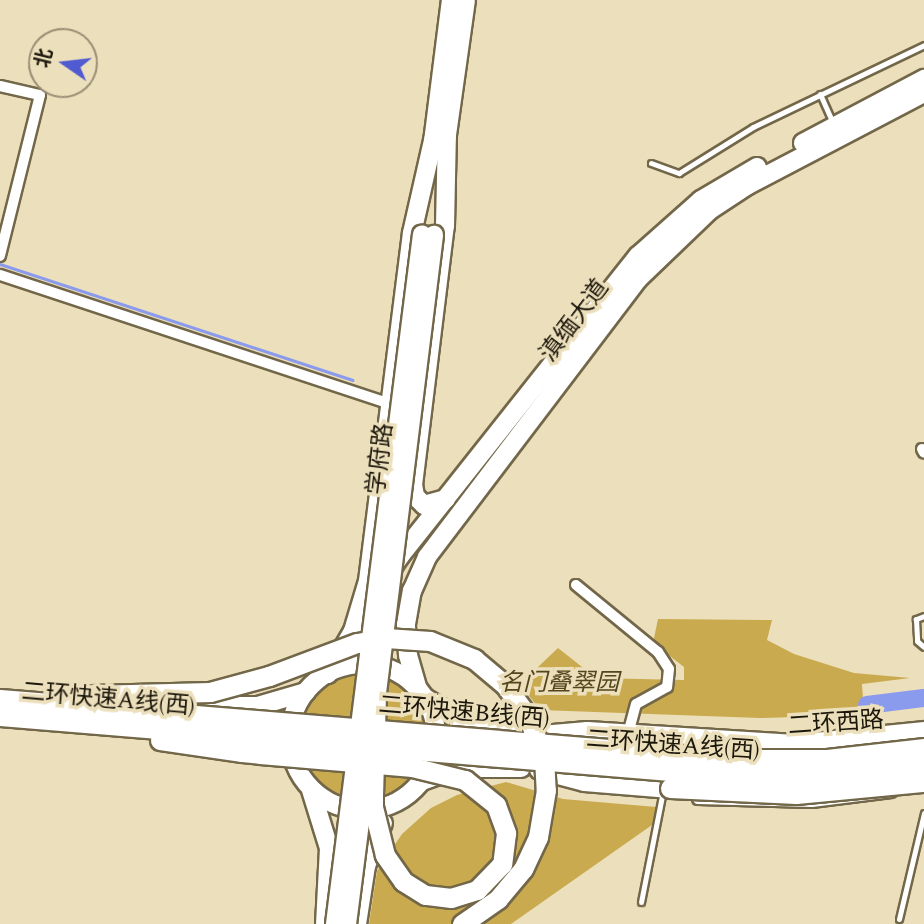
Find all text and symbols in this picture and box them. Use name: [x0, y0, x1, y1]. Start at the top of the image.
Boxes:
north arrow: [28, 28, 98, 98]
text: 北: [28, 46, 60, 71]
street label: 滇缅大道: [535, 274, 615, 368]
street label: 学府路: [362, 422, 400, 496]
park label: 名门叠翠园: [499, 670, 619, 698]
street label: 二环快速A线(西): [20, 678, 196, 722]
street label: 二环快速B线(西): [377, 691, 551, 735]
street label: 二环西路: [787, 706, 885, 742]
street label: 二环快速A线(西): [585, 726, 761, 766]

